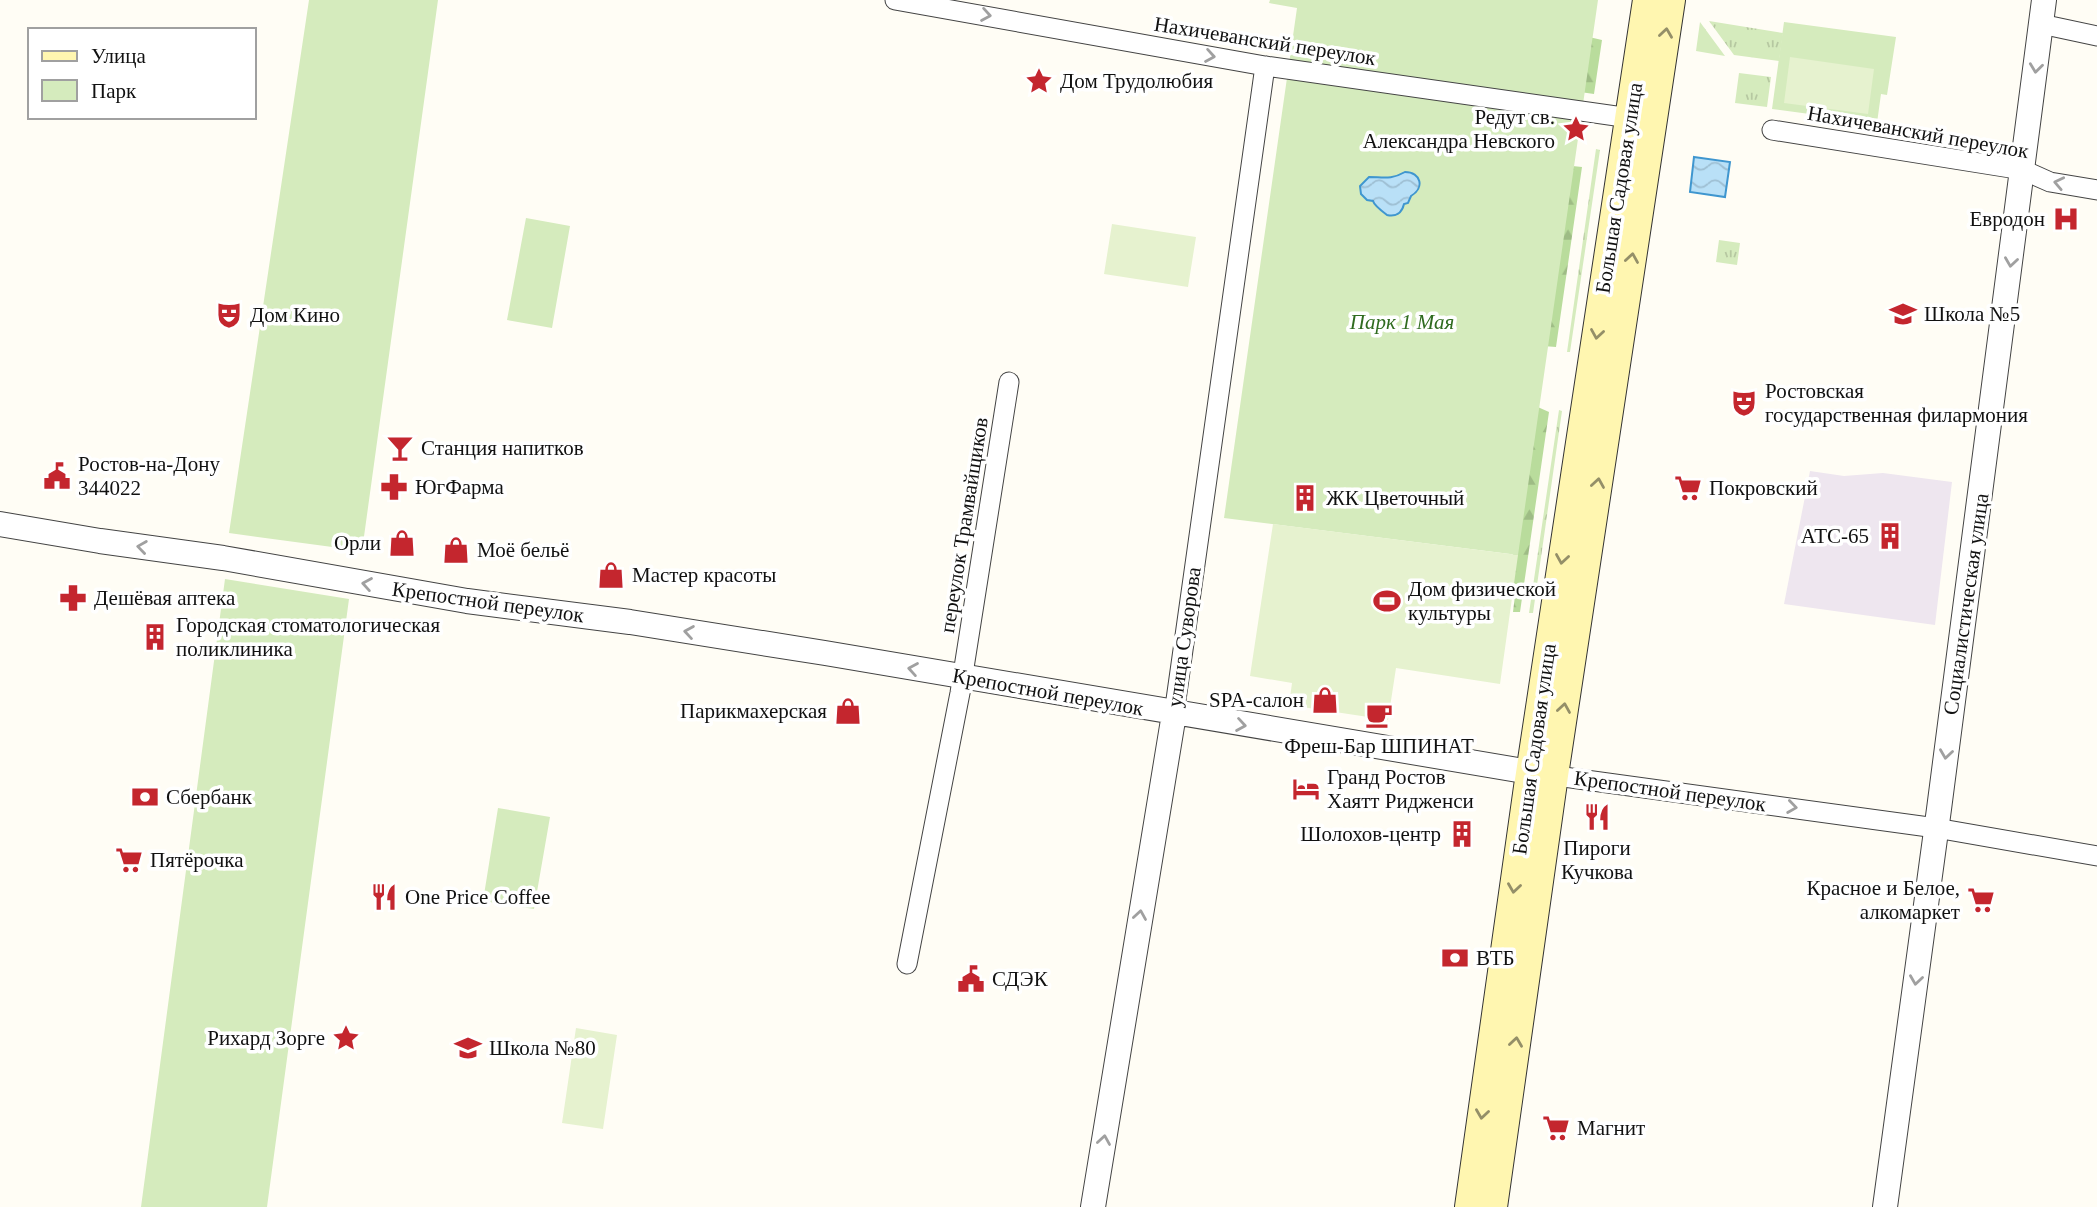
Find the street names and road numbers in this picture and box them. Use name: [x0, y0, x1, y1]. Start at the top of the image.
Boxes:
street label: Нахичеванский переулок: [1152, 12, 1378, 71]
street label: Большая Садовая улица: [1590, 80, 1648, 295]
street label: Нахичеванский переулок: [1806, 101, 2031, 163]
street label: переулок Трамвайщиков: [935, 415, 993, 635]
street label: Социалистическая улица: [1939, 491, 1994, 716]
street label: улица Суворова: [1162, 565, 1206, 709]
street label: Крепостной переулок: [391, 577, 586, 627]
street label: Большая Садовая улица: [1507, 641, 1561, 856]
street label: Крепостной переулок: [951, 663, 1146, 721]
street label: Крепостной переулок: [1573, 766, 1768, 816]

